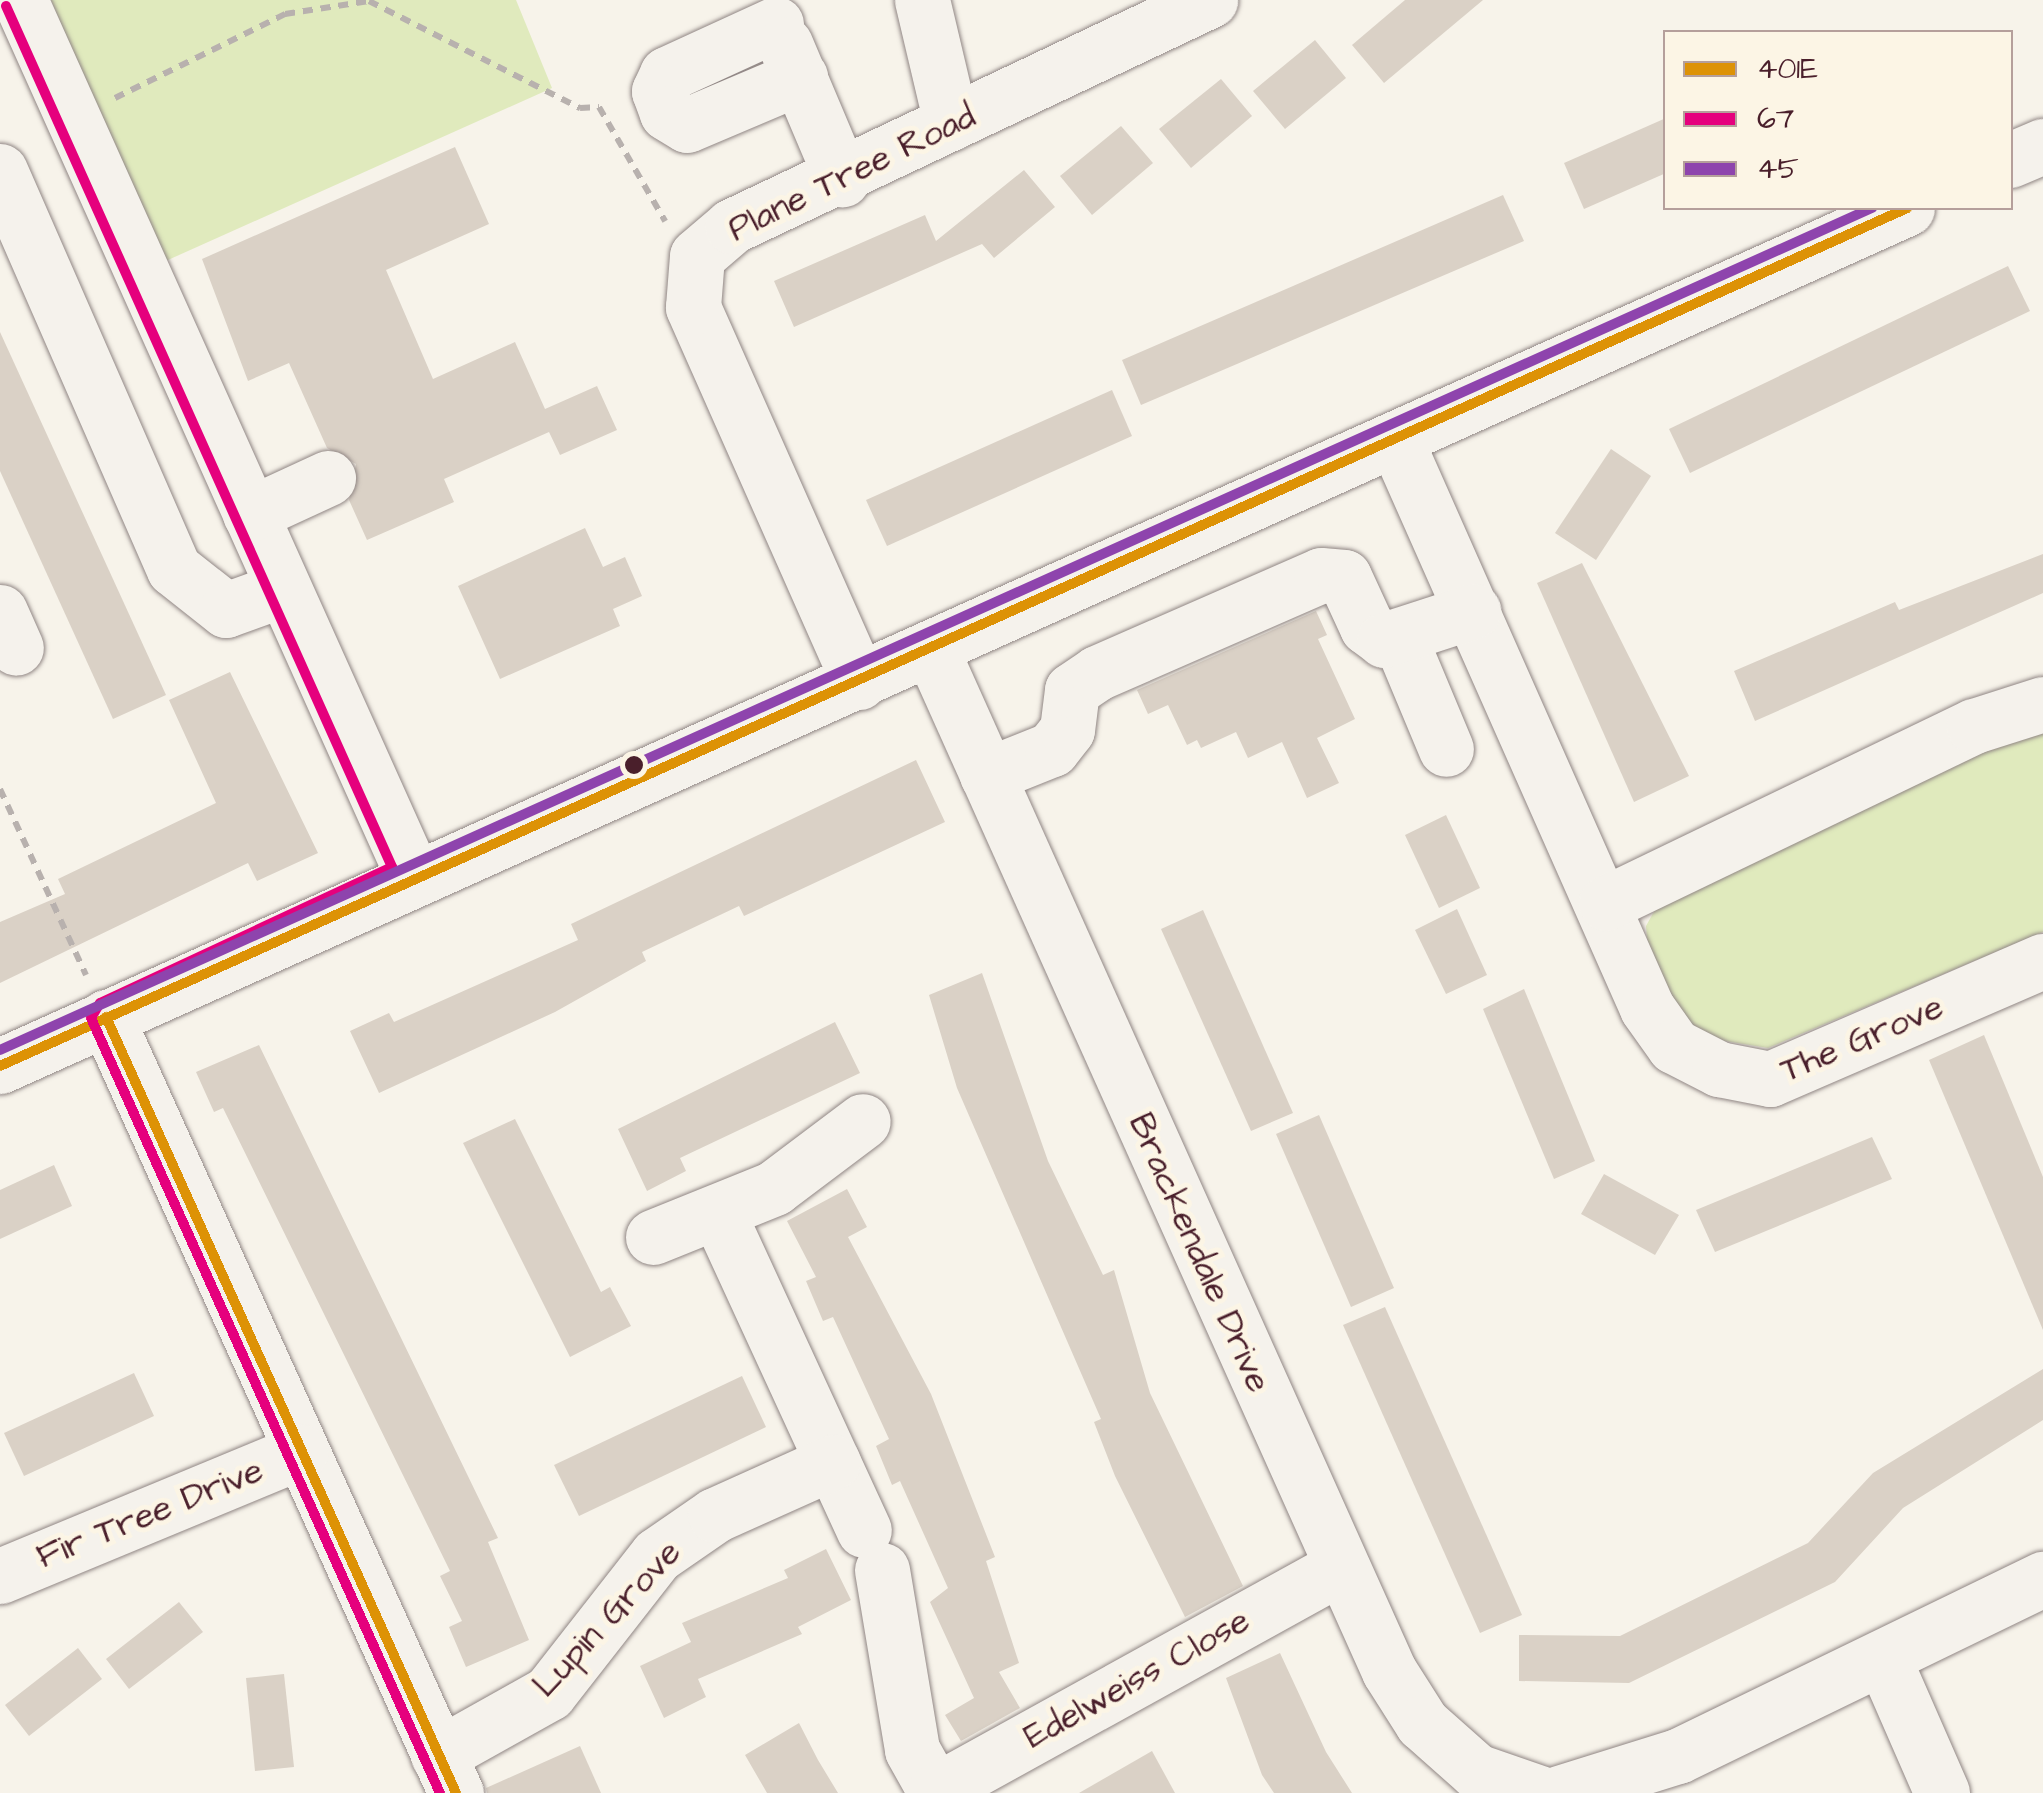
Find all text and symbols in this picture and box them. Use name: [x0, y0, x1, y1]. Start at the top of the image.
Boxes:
legend: [1663, 30, 2013, 210]
text: 401E: [1757, 48, 1818, 90]
street label: Plane Tree Road: [722, 95, 982, 251]
text: 67: [1757, 98, 1794, 140]
text: 45: [1757, 148, 1799, 190]
unlabelled marker: [624, 755, 644, 775]
street label: The Grove: [1774, 986, 1950, 1092]
street label: Brackendale Drive: [1119, 1107, 1279, 1399]
street label: Fir Tree Drive: [31, 1450, 269, 1578]
street label: Lupin Grove: [524, 1532, 690, 1706]
street label: Edelweiss Close: [1017, 1600, 1257, 1758]

